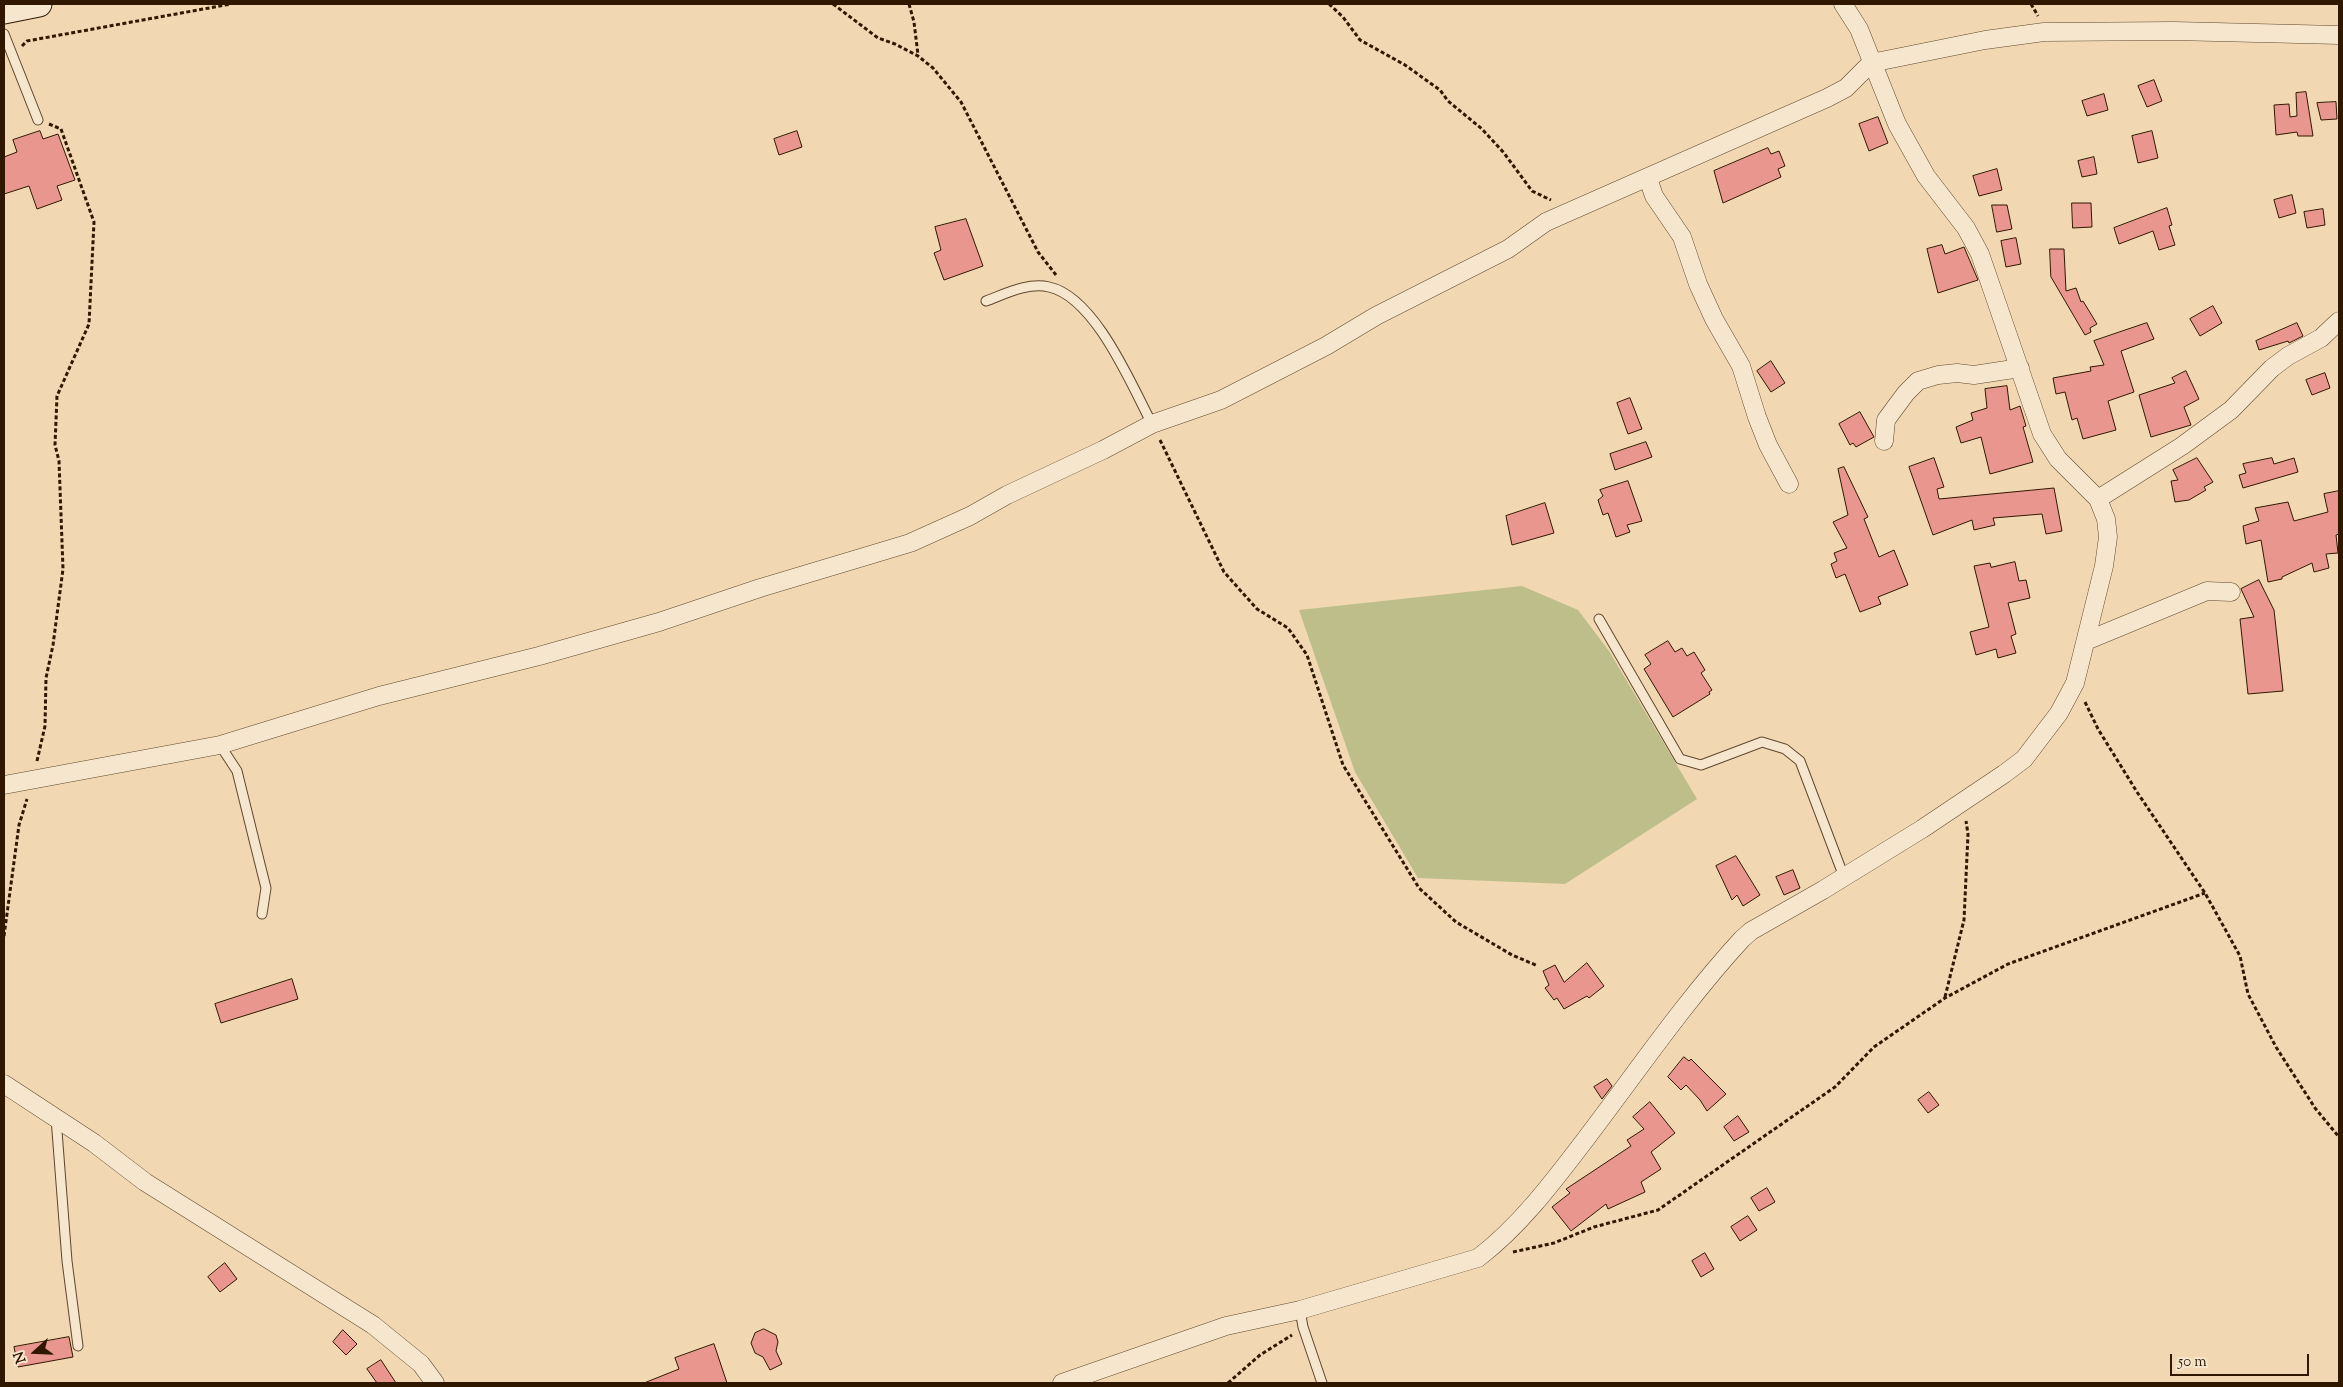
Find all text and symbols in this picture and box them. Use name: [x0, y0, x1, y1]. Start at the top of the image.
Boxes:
north arrow: [10, 1327, 60, 1377]
scale bar: [2173, 1344, 2312, 1376]
text: N: [10, 1348, 32, 1366]
text: 50 m: [2178, 1352, 2207, 1373]

